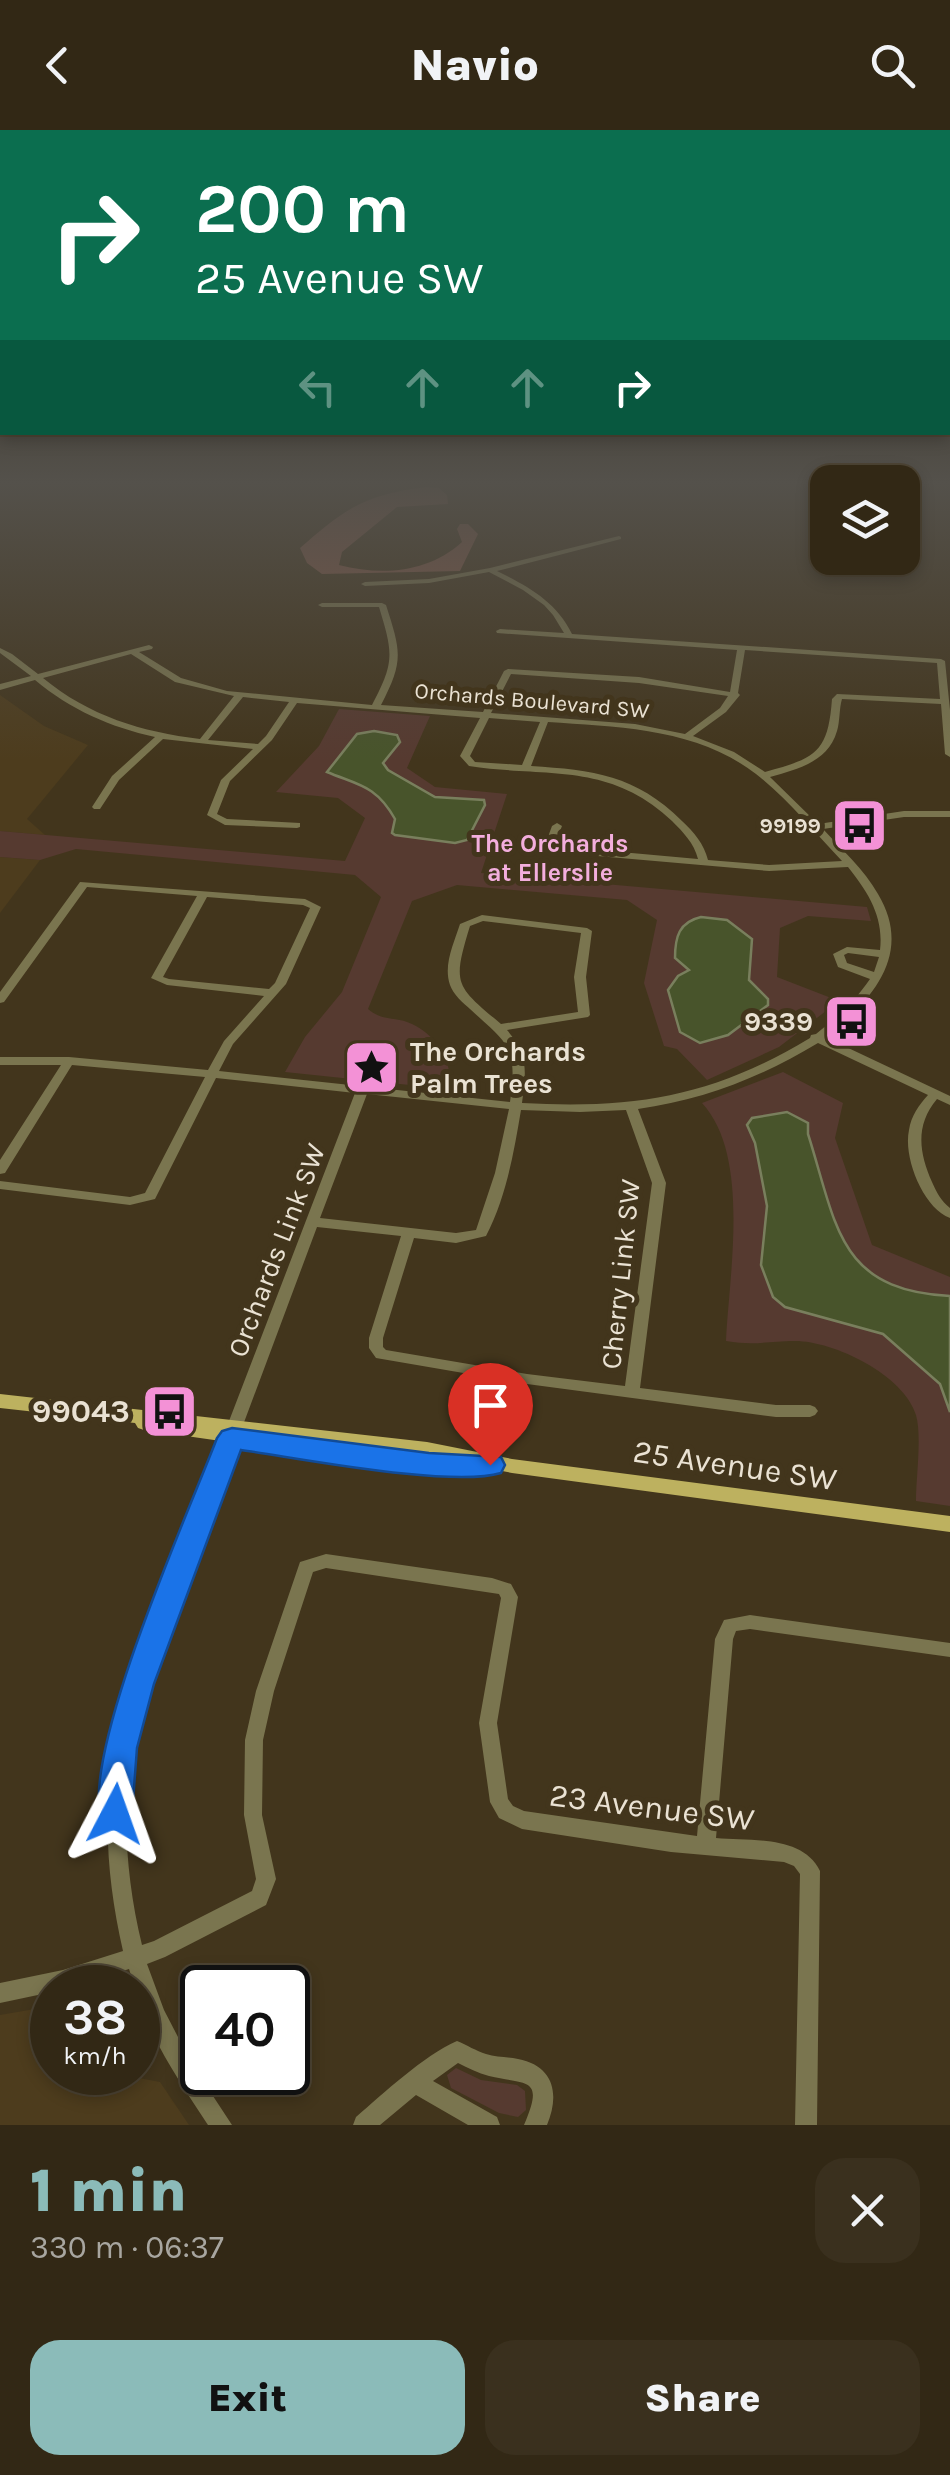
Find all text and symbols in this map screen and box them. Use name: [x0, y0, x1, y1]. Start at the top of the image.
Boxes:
icon: back: [30, 38, 85, 93]
icon: search: [865, 38, 920, 93]
text: Navio: [411, 39, 539, 91]
text: 200 m: [195, 168, 410, 250]
icon: right: [30, 170, 160, 300]
text: 25 Avenue SW: [195, 252, 483, 304]
icon: left: [290, 360, 345, 415]
icon: ahead: [395, 360, 450, 415]
icon: ahead: [500, 360, 555, 415]
icon: right: [605, 360, 660, 415]
map controls: [810, 465, 920, 575]
button: layers: [810, 465, 920, 575]
street label: Orchards Boulevard SW: [413, 678, 651, 724]
bus stop icon: 99199: [830, 795, 890, 855]
place label: 99199: [759, 813, 821, 839]
district label: The Orchards at Ellerslie: [471, 829, 629, 887]
bus stop icon: 9339: [822, 991, 882, 1051]
place label: 9339: [744, 1005, 813, 1038]
place label: The Orchards Palm Trees: [410, 1035, 586, 1100]
place icon: The Orchards Palm Trees: [341, 1037, 401, 1097]
street label: Orchards Link SW: [221, 1139, 332, 1361]
street label: Cherry Link SW: [594, 1177, 647, 1371]
pin: [448, 1363, 533, 1466]
icon: arrive: [463, 1378, 518, 1433]
bus stop icon: 99043: [139, 1381, 199, 1441]
place label: 99043: [32, 1393, 130, 1430]
street label: 25 Avenue SW: [631, 1433, 839, 1498]
position arrow: [63, 1762, 167, 1866]
street label: 23 Avenue SW: [547, 1777, 757, 1838]
speed limit sign: 40: [180, 1965, 310, 2095]
text: 38: [63, 1988, 127, 2047]
text: km/h: [63, 2041, 127, 2070]
text: 1 min: [30, 2156, 187, 2226]
button: close: [815, 2158, 920, 2263]
text: 330 m · 06:37: [30, 2229, 224, 2266]
button: Exit: [30, 2340, 465, 2455]
button: Share: [485, 2340, 920, 2455]

